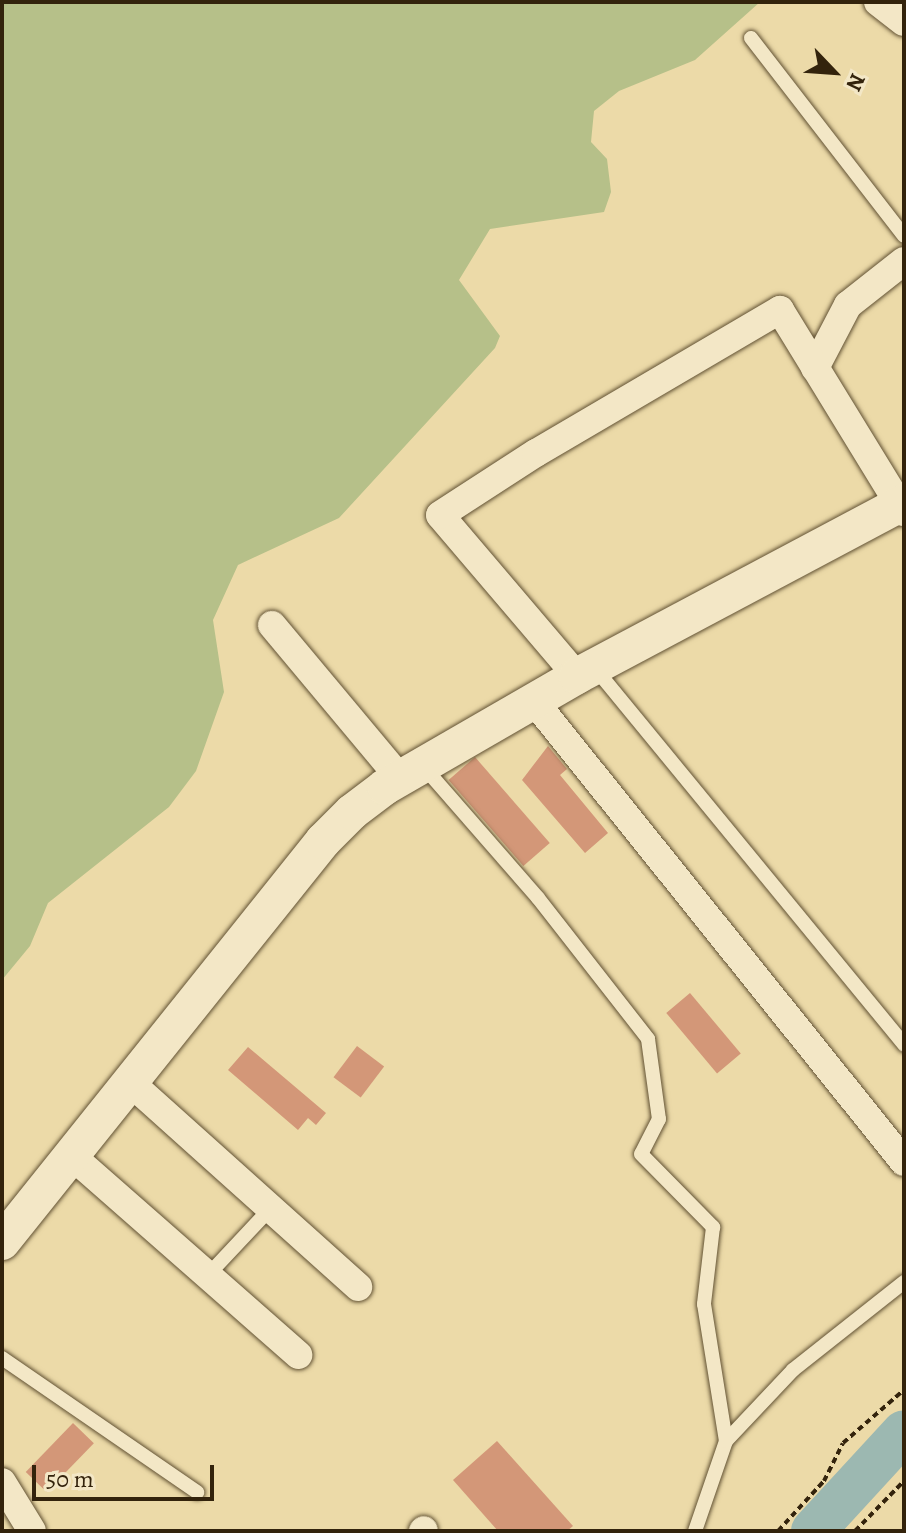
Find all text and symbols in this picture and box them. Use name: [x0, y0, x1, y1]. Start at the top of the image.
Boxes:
north arrow: [794, 32, 874, 112]
text: N: [839, 69, 873, 96]
scale bar: [36, 1449, 218, 1499]
text: 50 m: [46, 1463, 94, 1495]

